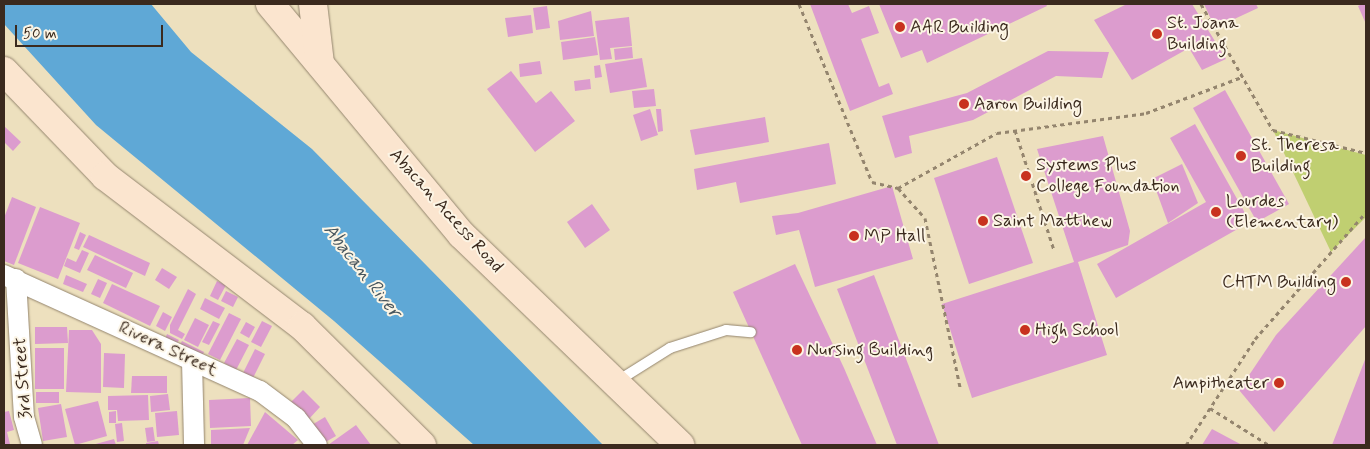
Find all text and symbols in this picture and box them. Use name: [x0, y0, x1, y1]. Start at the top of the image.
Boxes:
place label: St. Joana Building: [1167, 13, 1239, 56]
scale bar: [18, 15, 165, 47]
place label: AAR Building: [910, 16, 1008, 38]
marker: AAR Building: [894, 21, 906, 33]
text: 50 m: [23, 24, 57, 44]
marker: St. Joana Building: [1151, 28, 1163, 40]
place label: Aaron Building: [974, 93, 1083, 115]
marker: Aaron Building: [958, 98, 970, 110]
place label: St. Theresa Building: [1251, 135, 1339, 178]
street label: Abacan Access Road: [385, 145, 507, 277]
marker: St. Theresa Building: [1235, 150, 1247, 162]
place label: Systems Plus College Foundation: [1036, 155, 1176, 198]
marker: Systems Plus College Foundation: [1020, 170, 1032, 182]
place label: Lourdes (Elementary): [1226, 191, 1338, 233]
marker: Lourdes (Elementary): [1210, 206, 1222, 218]
place label: Saint Matthew: [993, 210, 1112, 232]
marker: Saint Matthew: [977, 215, 989, 227]
water label: Abacan River: [318, 219, 406, 323]
place label: MP Hall: [864, 225, 924, 247]
marker: MP Hall: [848, 230, 860, 242]
place label: CHTM Building: [1221, 271, 1336, 293]
marker: CHTM Building: [1340, 276, 1352, 288]
street label: Rivera Street: [115, 317, 221, 381]
place label: High School: [1035, 319, 1119, 341]
marker: High School: [1019, 324, 1031, 336]
street label: 3rd Street: [9, 337, 37, 419]
place label: Nursing Building: [807, 339, 928, 361]
marker: Nursing Building: [791, 344, 803, 356]
place label: Ampitheater: [1173, 372, 1269, 394]
marker: Ampitheater: [1273, 377, 1285, 389]

